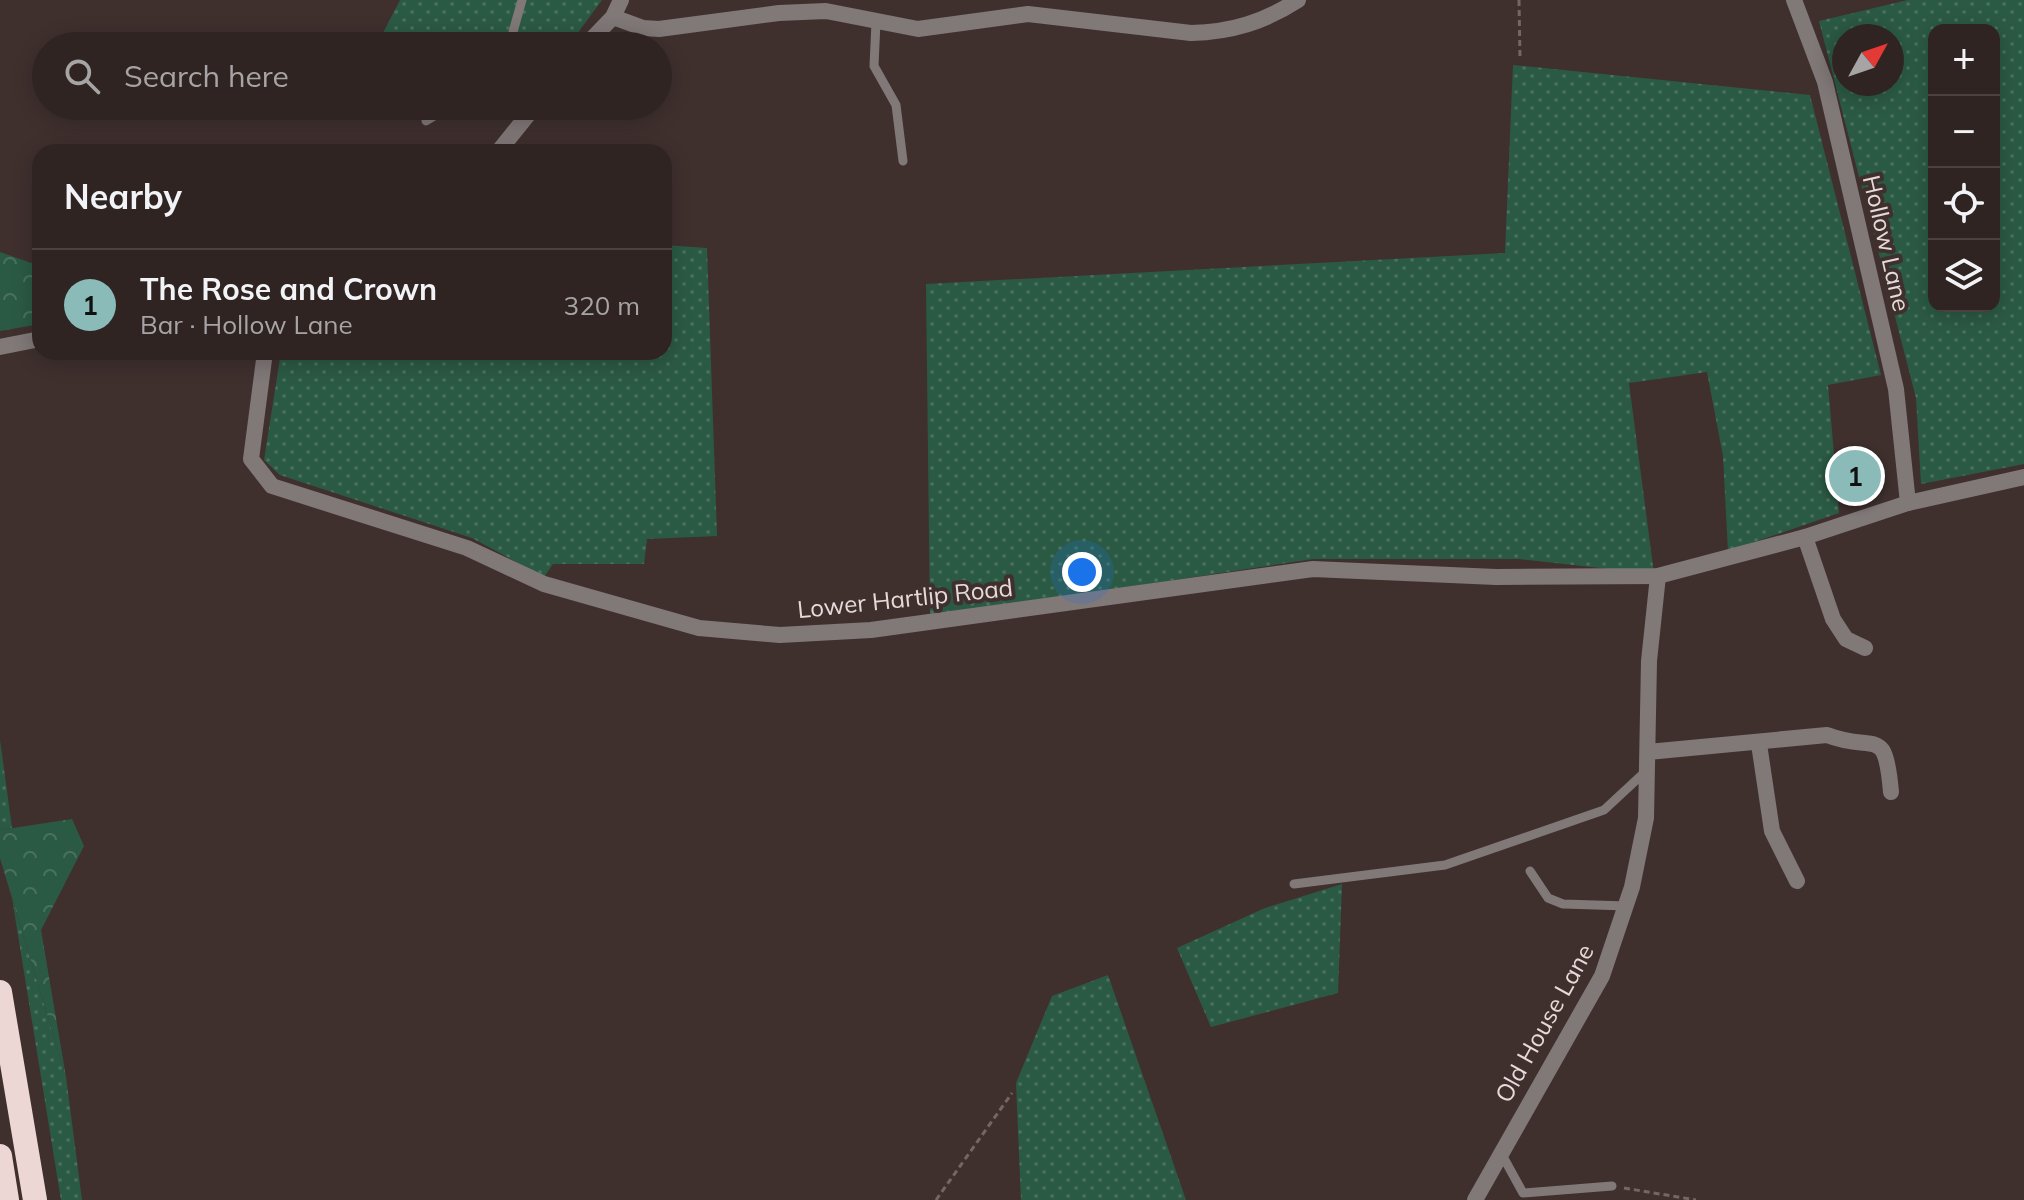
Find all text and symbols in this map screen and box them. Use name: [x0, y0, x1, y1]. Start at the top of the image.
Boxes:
north arrow: [1832, 24, 1904, 96]
map controls: [1928, 24, 2000, 312]
button: +: [1928, 24, 2000, 96]
search box: [32, 32, 672, 120]
icon: search: [60, 54, 104, 98]
text: Search here: [124, 57, 289, 95]
button: −: [1928, 96, 2000, 168]
button: locate: [1928, 168, 2000, 240]
street label: Hollow Lane: [1857, 172, 1917, 314]
text: Nearby: [64, 175, 182, 218]
button: layers: [1928, 240, 2000, 312]
text: The Rose and Crown: [140, 270, 437, 308]
text: 1: [82, 289, 98, 322]
text: 320 m: [564, 289, 640, 322]
text: Bar · Hollow Lane: [140, 308, 353, 341]
pin: 1: [1829, 446, 1881, 506]
your location: [1062, 552, 1102, 592]
street label: Lower Hartlip Road: [796, 572, 1014, 624]
street label: Old House Lane: [1488, 938, 1600, 1108]

